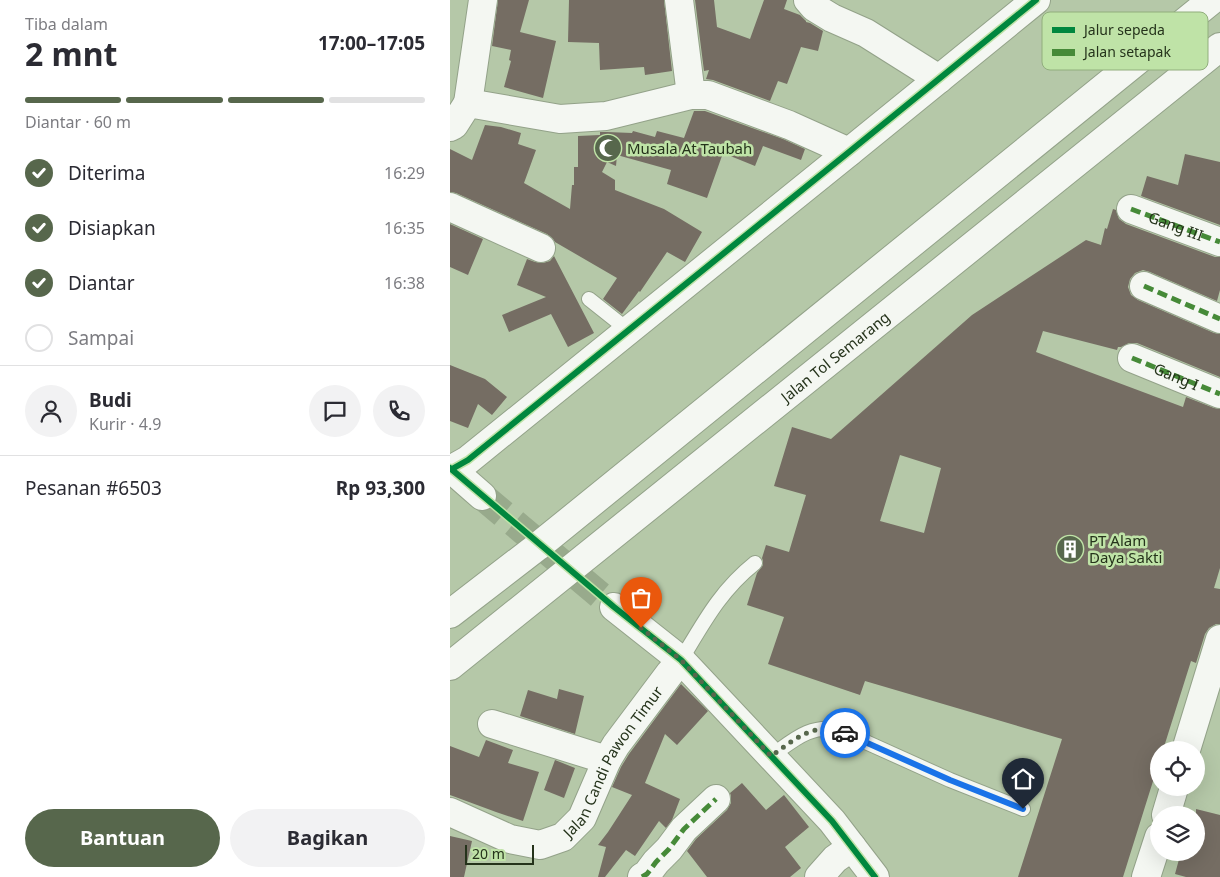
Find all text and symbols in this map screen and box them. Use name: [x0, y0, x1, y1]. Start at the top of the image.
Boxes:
legend: [1042, 12, 1208, 70]
text: Tiba dalam: [25, 13, 108, 35]
text: Jalur sepeda: [1082, 20, 1165, 39]
text: 17:00–17:05: [318, 30, 425, 56]
text: 2 mnt: [25, 32, 118, 75]
text: Jalan setapak: [1082, 42, 1171, 61]
text: Diantar · 60 m: [25, 111, 131, 133]
mosque icon: Musala At Taubah: [593, 133, 623, 163]
place label: Musala At Taubah: [627, 138, 752, 158]
icon: check: [25, 159, 53, 187]
text: Diterima: [68, 160, 146, 186]
text: 16:29: [384, 162, 425, 184]
street label: Gang III: [1146, 206, 1206, 245]
icon: check: [25, 214, 53, 242]
text: Disiapkan: [68, 215, 156, 241]
text: 16:35: [384, 217, 425, 239]
icon: check: [25, 269, 53, 297]
text: Diantar: [68, 270, 135, 296]
text: 16:38: [384, 272, 425, 294]
street label: Jalan Tol Semarang: [775, 307, 894, 408]
text: Sampai: [68, 325, 134, 351]
street label: Gang I: [1151, 358, 1202, 394]
button: person: [25, 385, 77, 437]
button: chat: [309, 385, 361, 437]
button: phone: [373, 385, 425, 437]
text: Budi: [89, 387, 132, 413]
text: Kurir · 4.9: [89, 413, 161, 435]
text: Pesanan #6503: [25, 475, 162, 501]
text: Rp 93,300: [336, 475, 425, 501]
place label: PT Alam Daya Sakti: [1089, 530, 1162, 567]
building icon: PT Alam Daya Sakti: [1055, 534, 1085, 564]
pin: [620, 577, 662, 628]
icon: bag: [627, 584, 655, 612]
street label: Jalan Candi Pawon Timur: [557, 682, 667, 843]
courier: [820, 708, 870, 758]
icon: car: [831, 719, 859, 747]
map controls: [1150, 741, 1205, 861]
button: locate: [1150, 741, 1205, 796]
pin: [1002, 758, 1044, 809]
icon: home: [1009, 765, 1037, 793]
button: layers: [1150, 806, 1205, 861]
button: Bantuan: [25, 809, 220, 867]
button: Bagikan: [230, 809, 425, 867]
scale bar: [465, 842, 534, 865]
text: 20 m: [472, 844, 505, 863]

